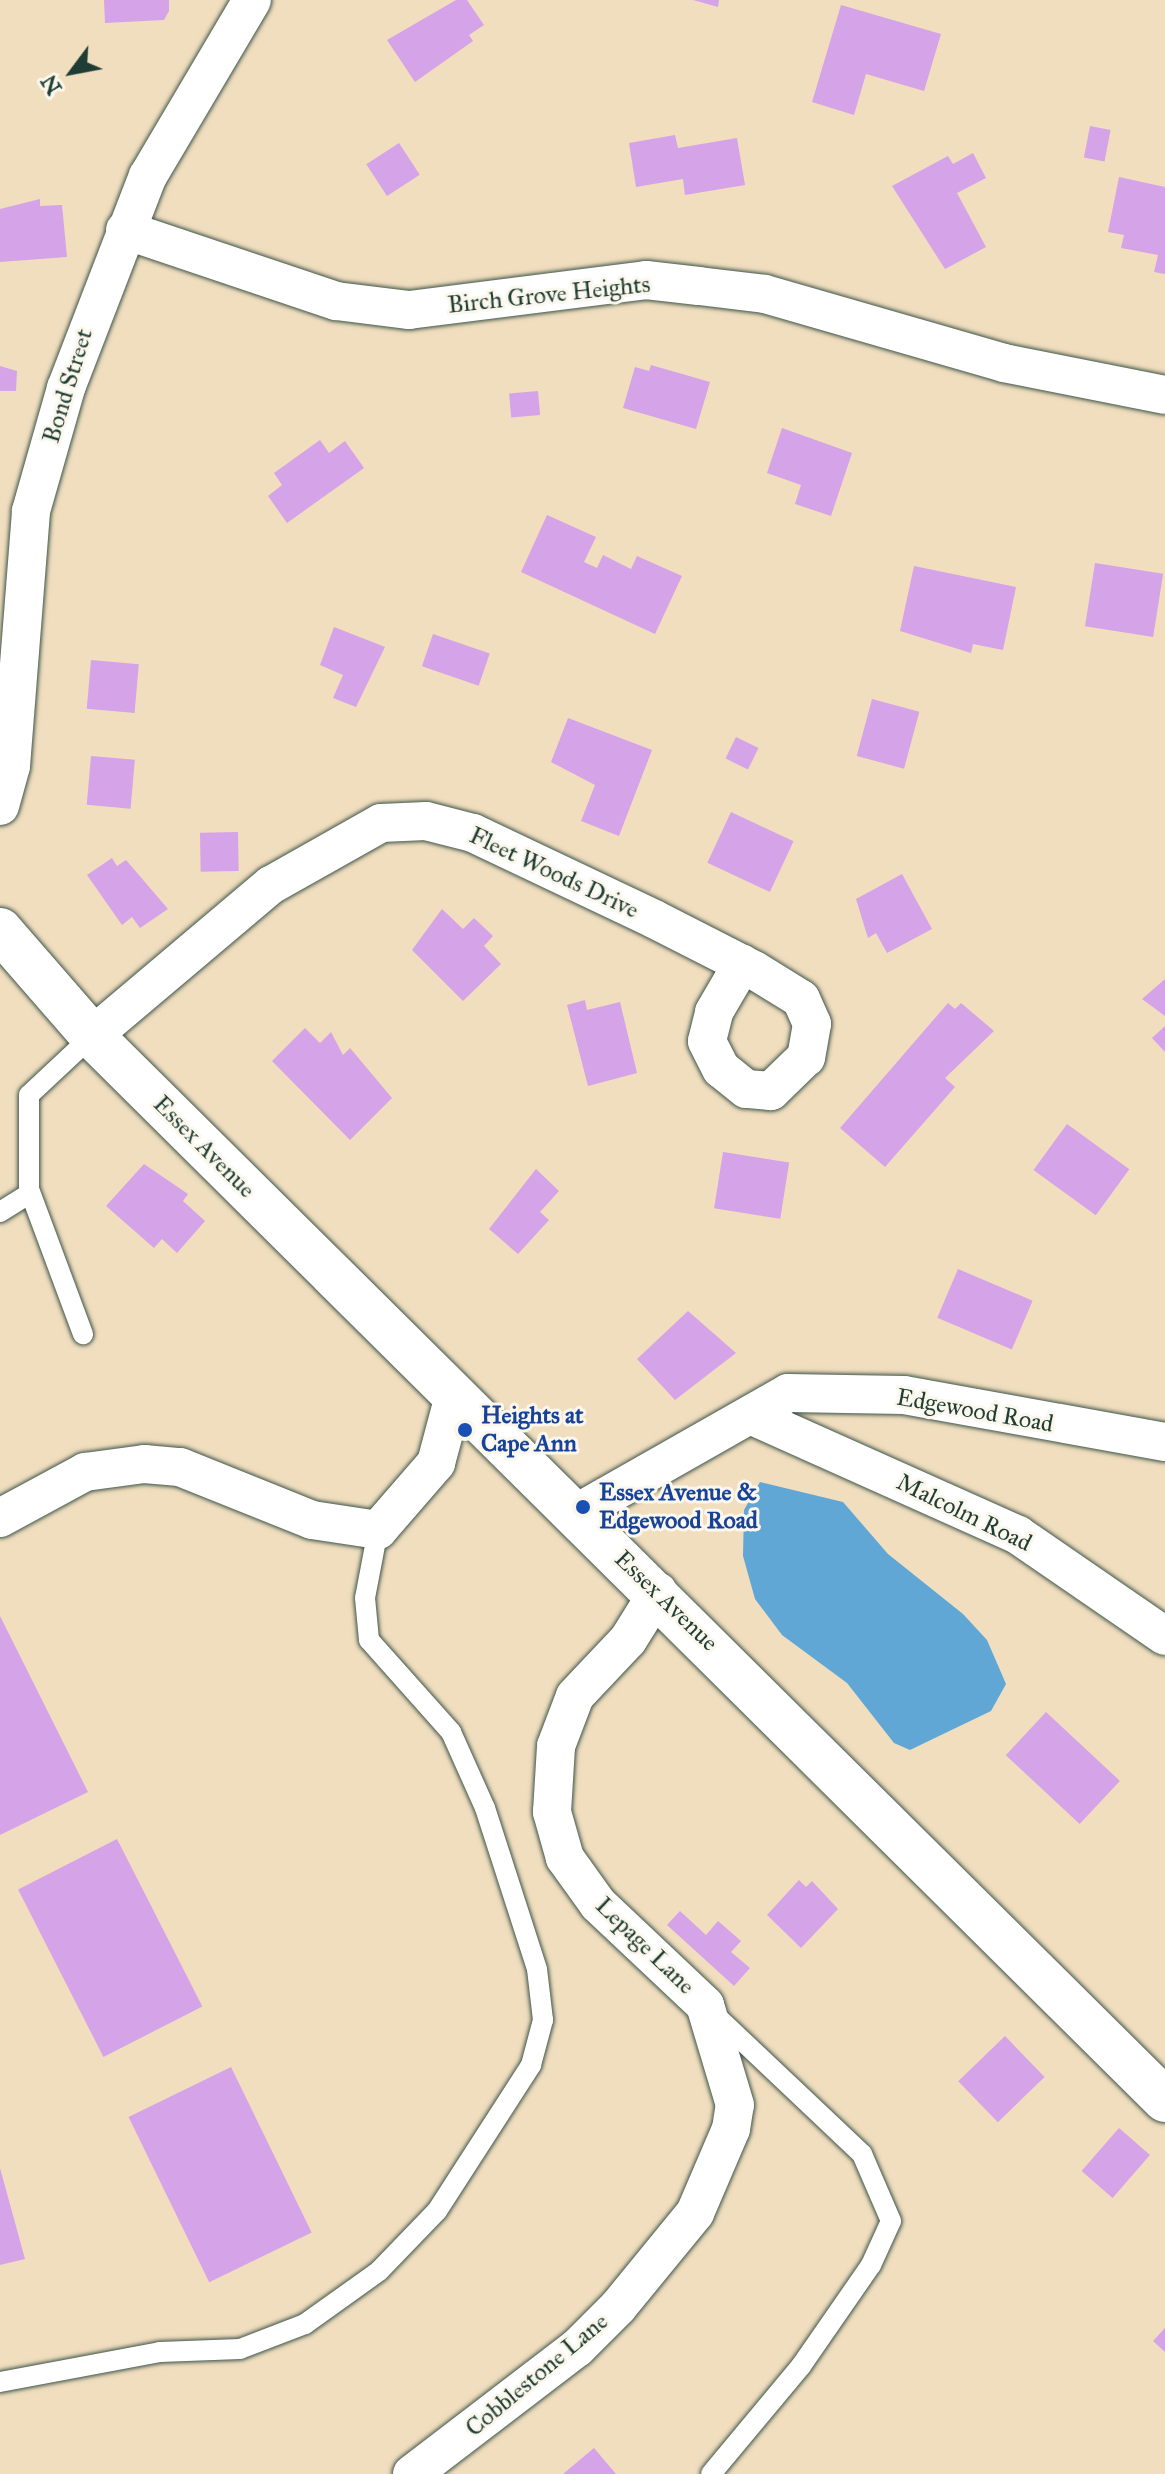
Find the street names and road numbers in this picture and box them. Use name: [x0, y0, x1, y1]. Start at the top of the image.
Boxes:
street label: Birch Grove Heights: [446, 270, 652, 320]
street label: Bond Street: [37, 325, 99, 447]
street label: Fleet Woods Drive: [465, 821, 643, 925]
street label: Essex Avenue: [147, 1090, 261, 1204]
street label: Edgewood Road: [894, 1383, 1056, 1439]
street label: Malcolm Road: [892, 1468, 1036, 1558]
street label: Essex Avenue: [608, 1545, 724, 1657]
street label: Lepage Lane: [589, 1892, 701, 2000]
street label: Cobblestone Lane: [460, 2307, 614, 2443]

